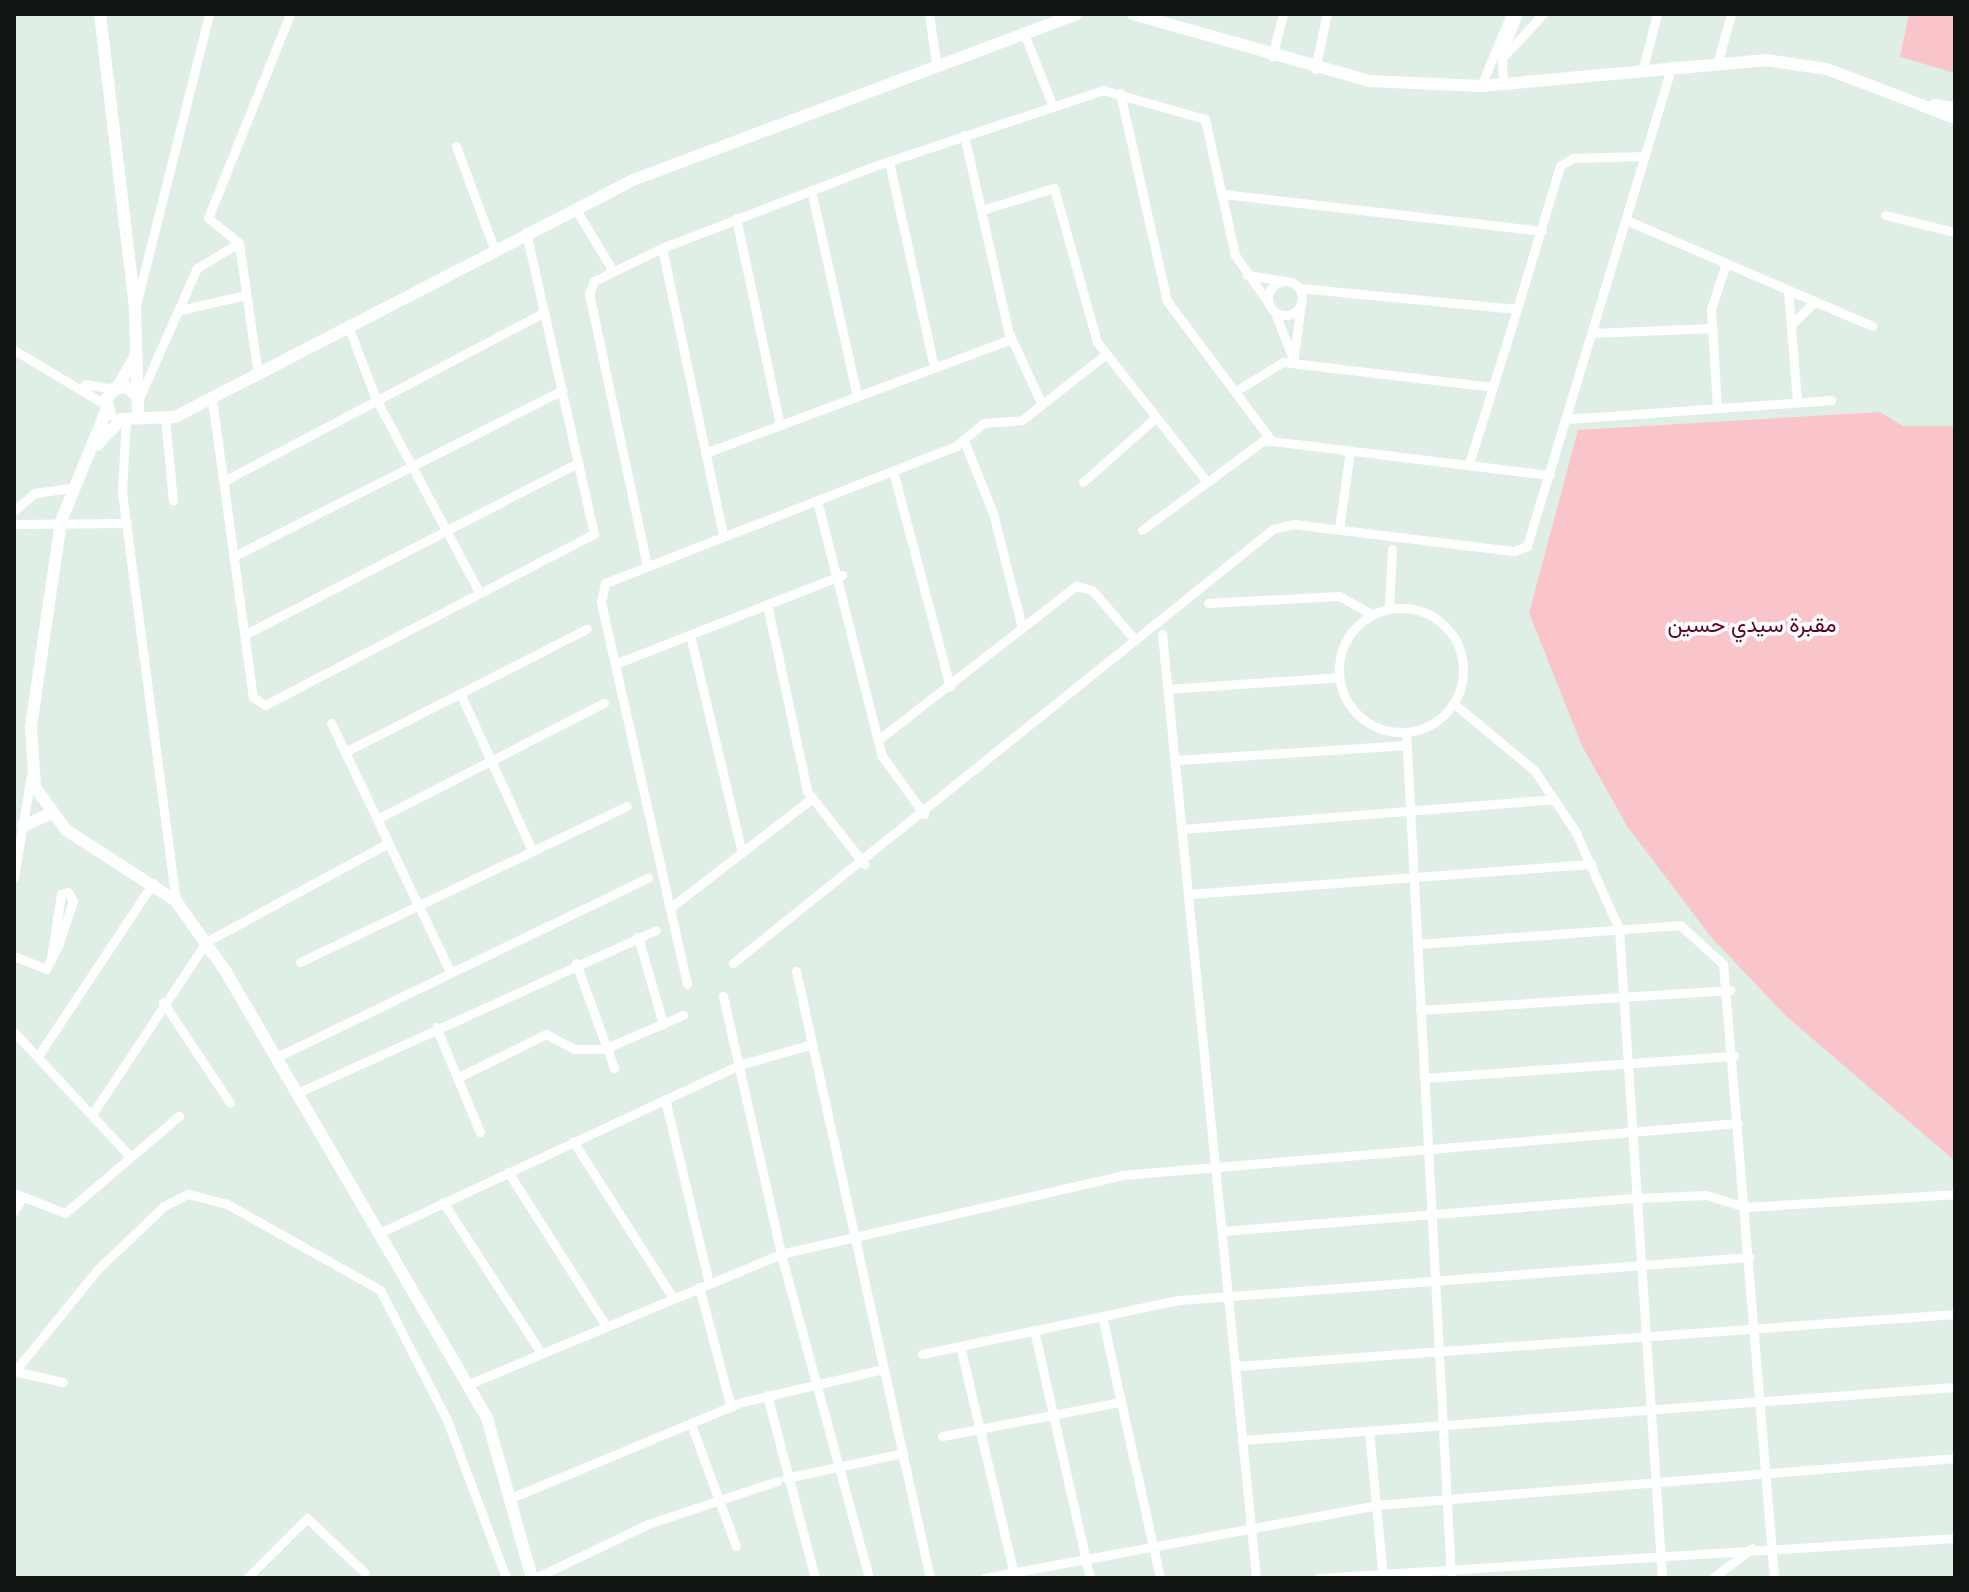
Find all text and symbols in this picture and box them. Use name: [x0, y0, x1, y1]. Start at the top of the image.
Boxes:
park label: مقبرة سيدي حسين: [1667, 611, 1837, 637]

